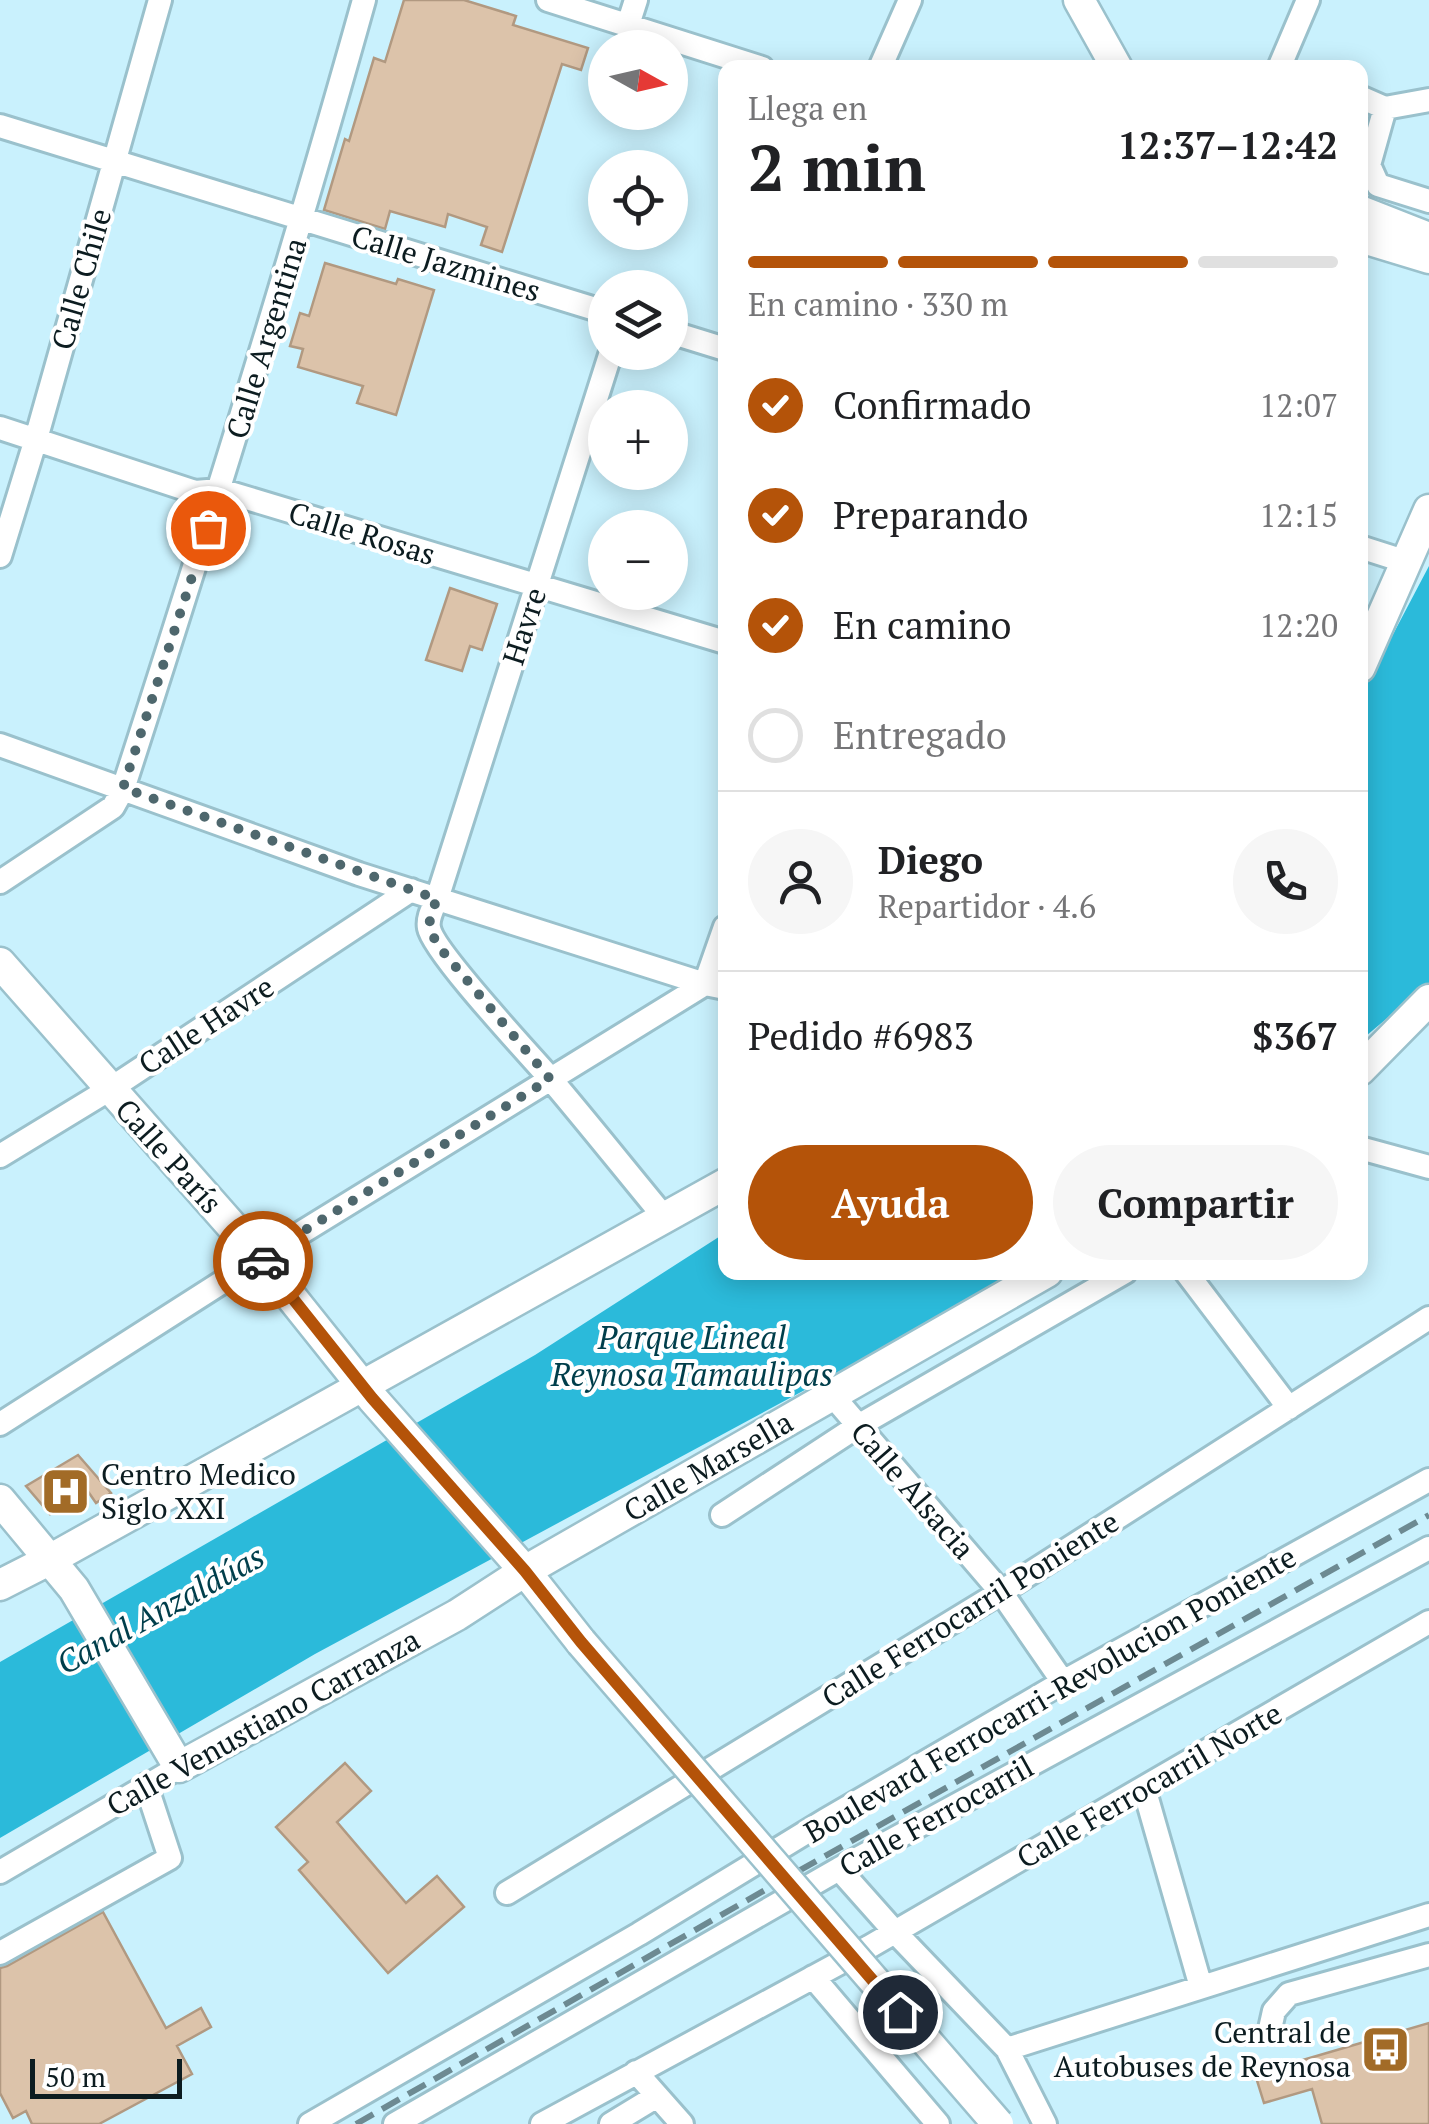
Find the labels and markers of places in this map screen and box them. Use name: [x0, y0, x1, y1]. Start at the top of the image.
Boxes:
pin: [166, 486, 251, 571]
place label: Centro Medico Siglo XXI: [101, 1454, 296, 1528]
hospital icon: Centro Medico Siglo XXI: [40, 1465, 92, 1517]
pin: [858, 1970, 943, 2055]
place label: Central de Autobuses de Reynosa: [1054, 2012, 1351, 2086]
bus stop icon: Central de Autobuses de Reynosa: [1360, 2023, 1412, 2075]

